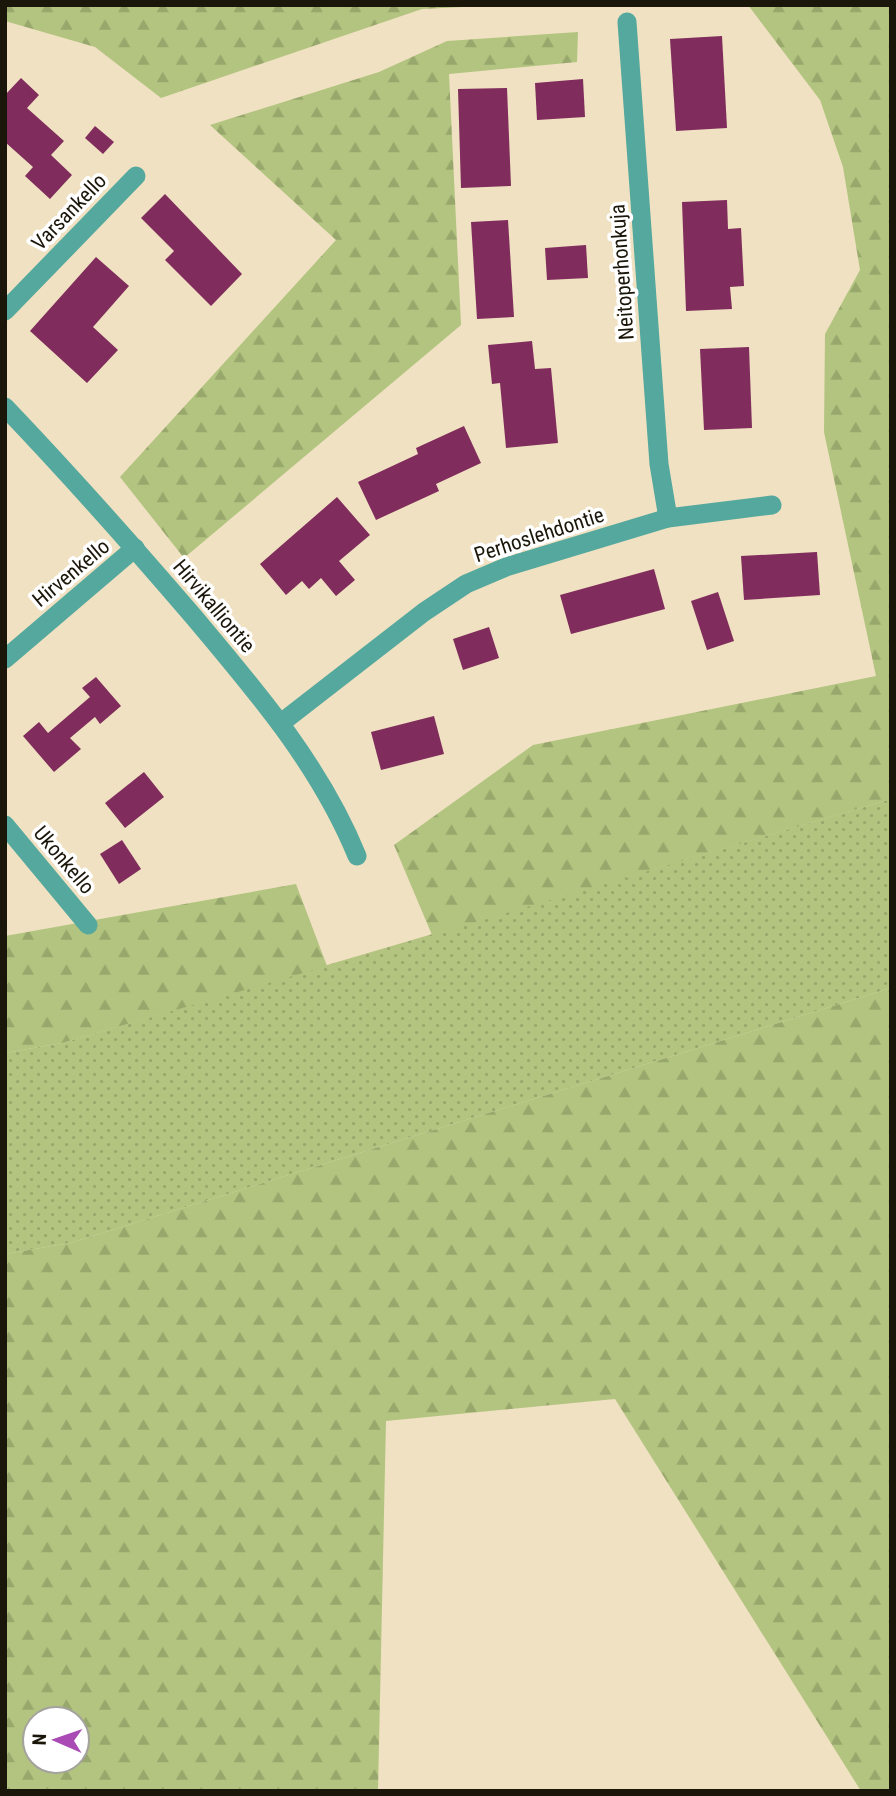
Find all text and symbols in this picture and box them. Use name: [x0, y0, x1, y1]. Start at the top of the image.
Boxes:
street label: Varsankello: [27, 169, 111, 255]
street label: Neitoperhonkuja: [605, 203, 639, 341]
street label: Perhoslehdontie: [471, 503, 607, 567]
street label: Hirvenkello: [28, 534, 114, 612]
street label: Hirvikalliontie: [168, 555, 260, 657]
street label: Ukonkello: [29, 821, 99, 899]
north arrow: [21, 1705, 91, 1775]
text: N: [28, 1733, 51, 1746]

